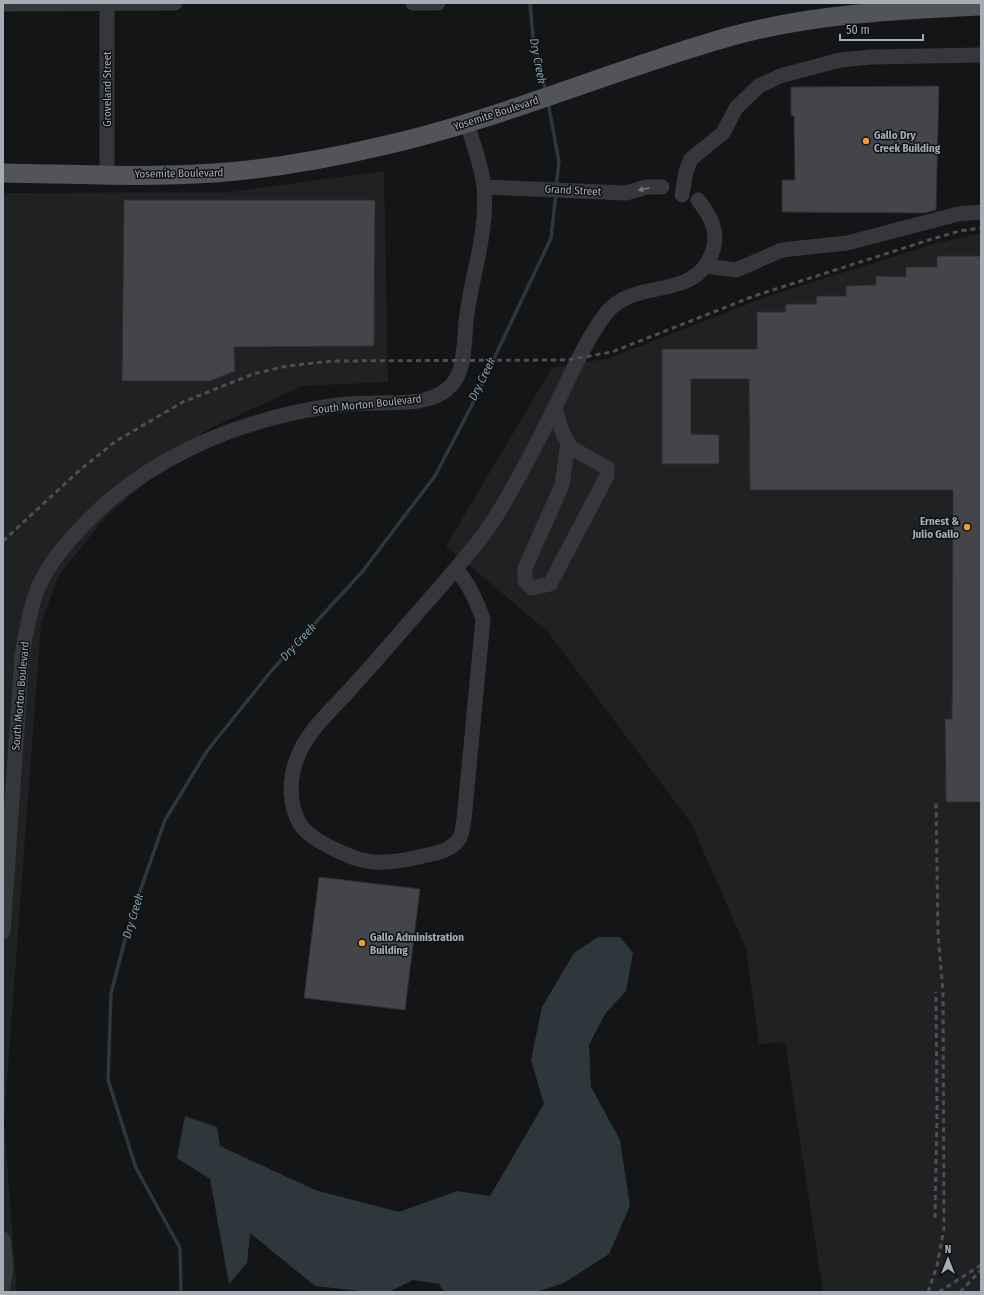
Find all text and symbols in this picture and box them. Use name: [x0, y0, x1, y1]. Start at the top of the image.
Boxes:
scale bar: [840, 16, 923, 42]
text: 50 m: [846, 23, 870, 37]
water label: Dry Creek: [527, 37, 549, 85]
street label: Groveland Street: [101, 51, 114, 127]
street label: Yosemite Boulevard: [452, 94, 540, 133]
place label: Gallo Dry Creek Building: [874, 129, 941, 155]
marker: Gallo Dry Creek Building: [861, 136, 871, 146]
street label: Yosemite Boulevard: [135, 166, 224, 181]
street label: Grand Street: [544, 183, 602, 198]
one-way arrow: [637, 186, 650, 192]
water label: Dry Creek: [466, 355, 498, 403]
street label: South Morton Boulevard: [312, 392, 422, 417]
place label: Ernest & Julio Gallo: [911, 515, 959, 541]
marker: Ernest & Julio Gallo: [962, 522, 972, 532]
water label: Dry Creek: [277, 620, 319, 664]
street label: South Morton Boulevard: [9, 641, 32, 751]
water label: Dry Creek: [120, 892, 146, 940]
place label: Gallo Administration Building: [370, 931, 464, 957]
marker: Gallo Administration Building: [357, 938, 367, 948]
north arrow: [928, 1239, 968, 1279]
text: N: [945, 1243, 951, 1256]

